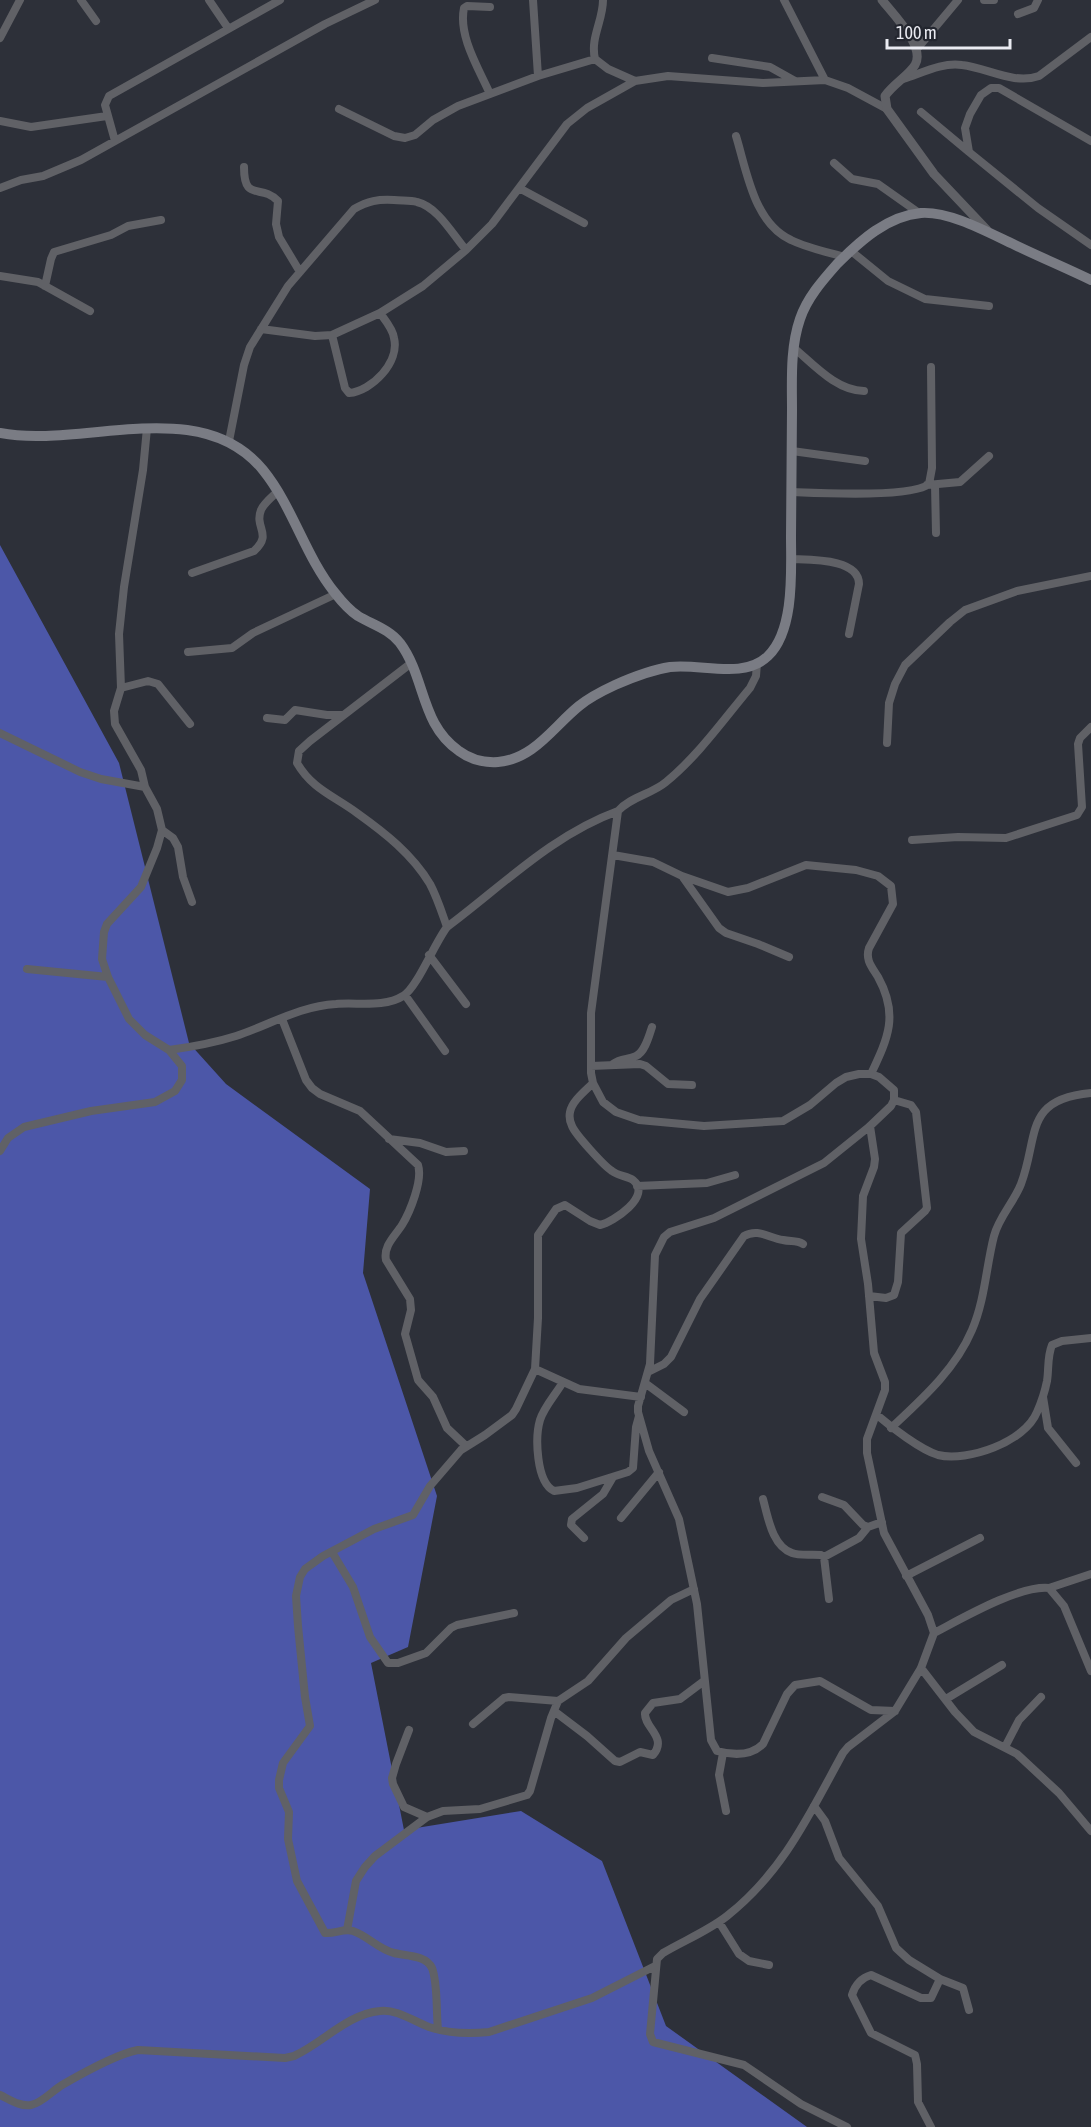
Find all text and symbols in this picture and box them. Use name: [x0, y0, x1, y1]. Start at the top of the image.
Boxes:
scale bar: [887, 12, 1010, 50]
text: 100 m: [896, 22, 937, 43]

